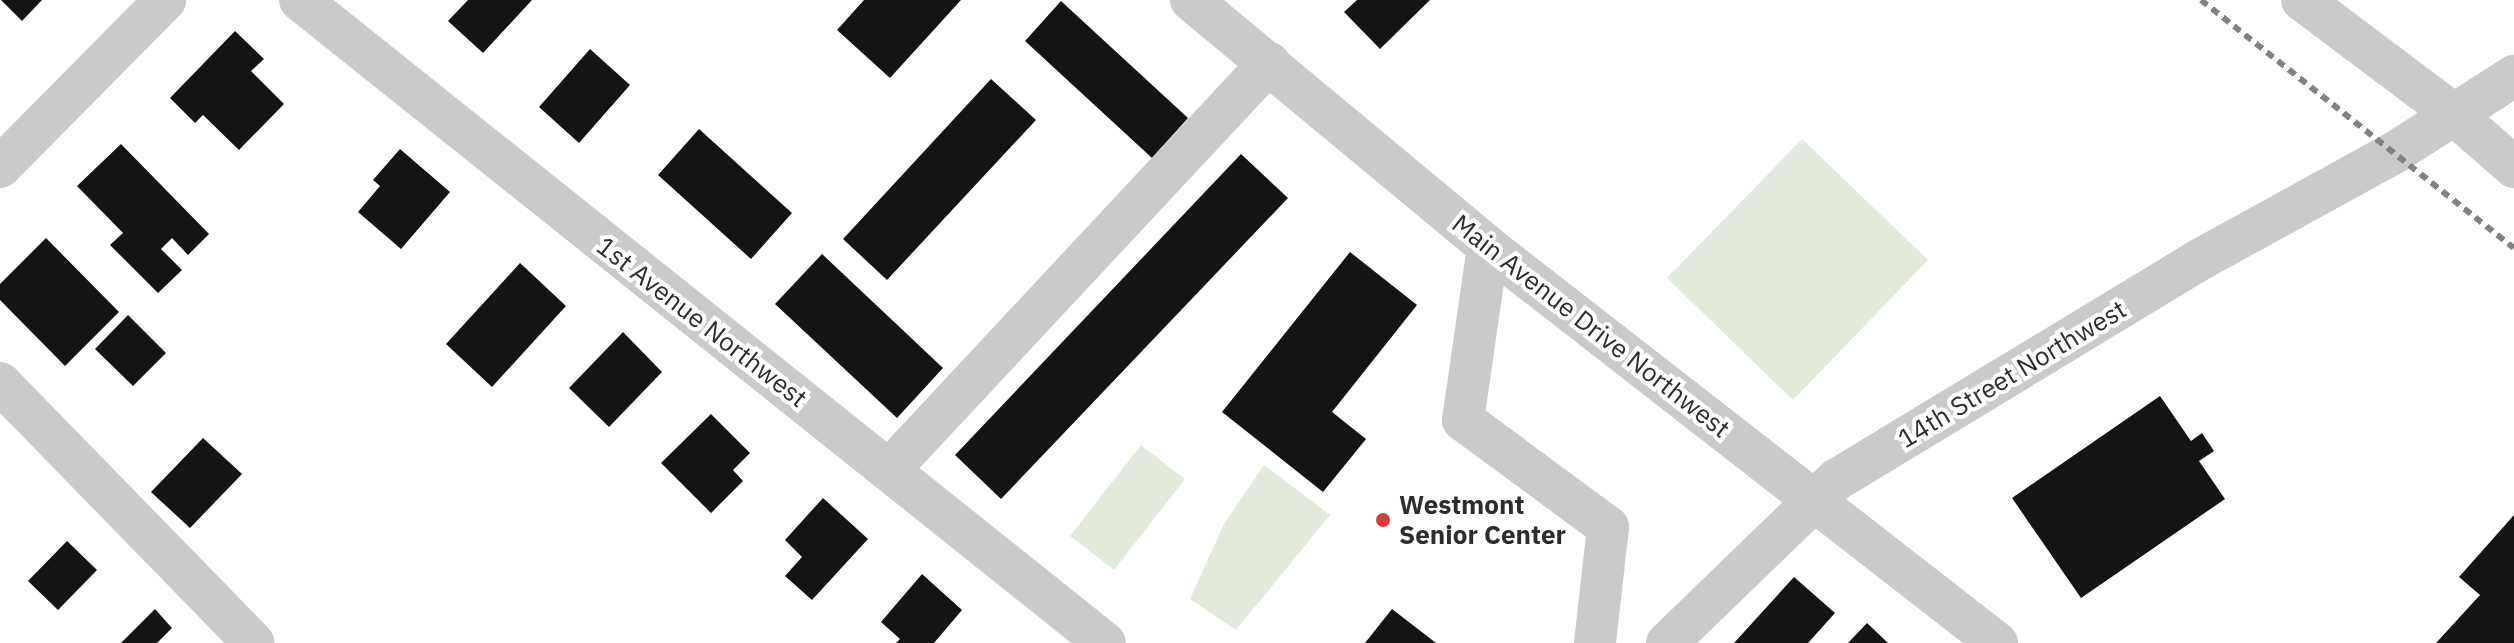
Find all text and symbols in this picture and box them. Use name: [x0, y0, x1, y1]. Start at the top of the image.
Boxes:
street label: Main Avenue Drive Northwest: [1446, 208, 1736, 444]
street label: 1st Avenue Northwest: [591, 230, 813, 414]
street label: 14th Street Northwest: [1892, 293, 2132, 455]
place label: Westmont Senior Center: [1399, 489, 1566, 550]
marker: Westmont Senior Center: [1374, 511, 1392, 529]

